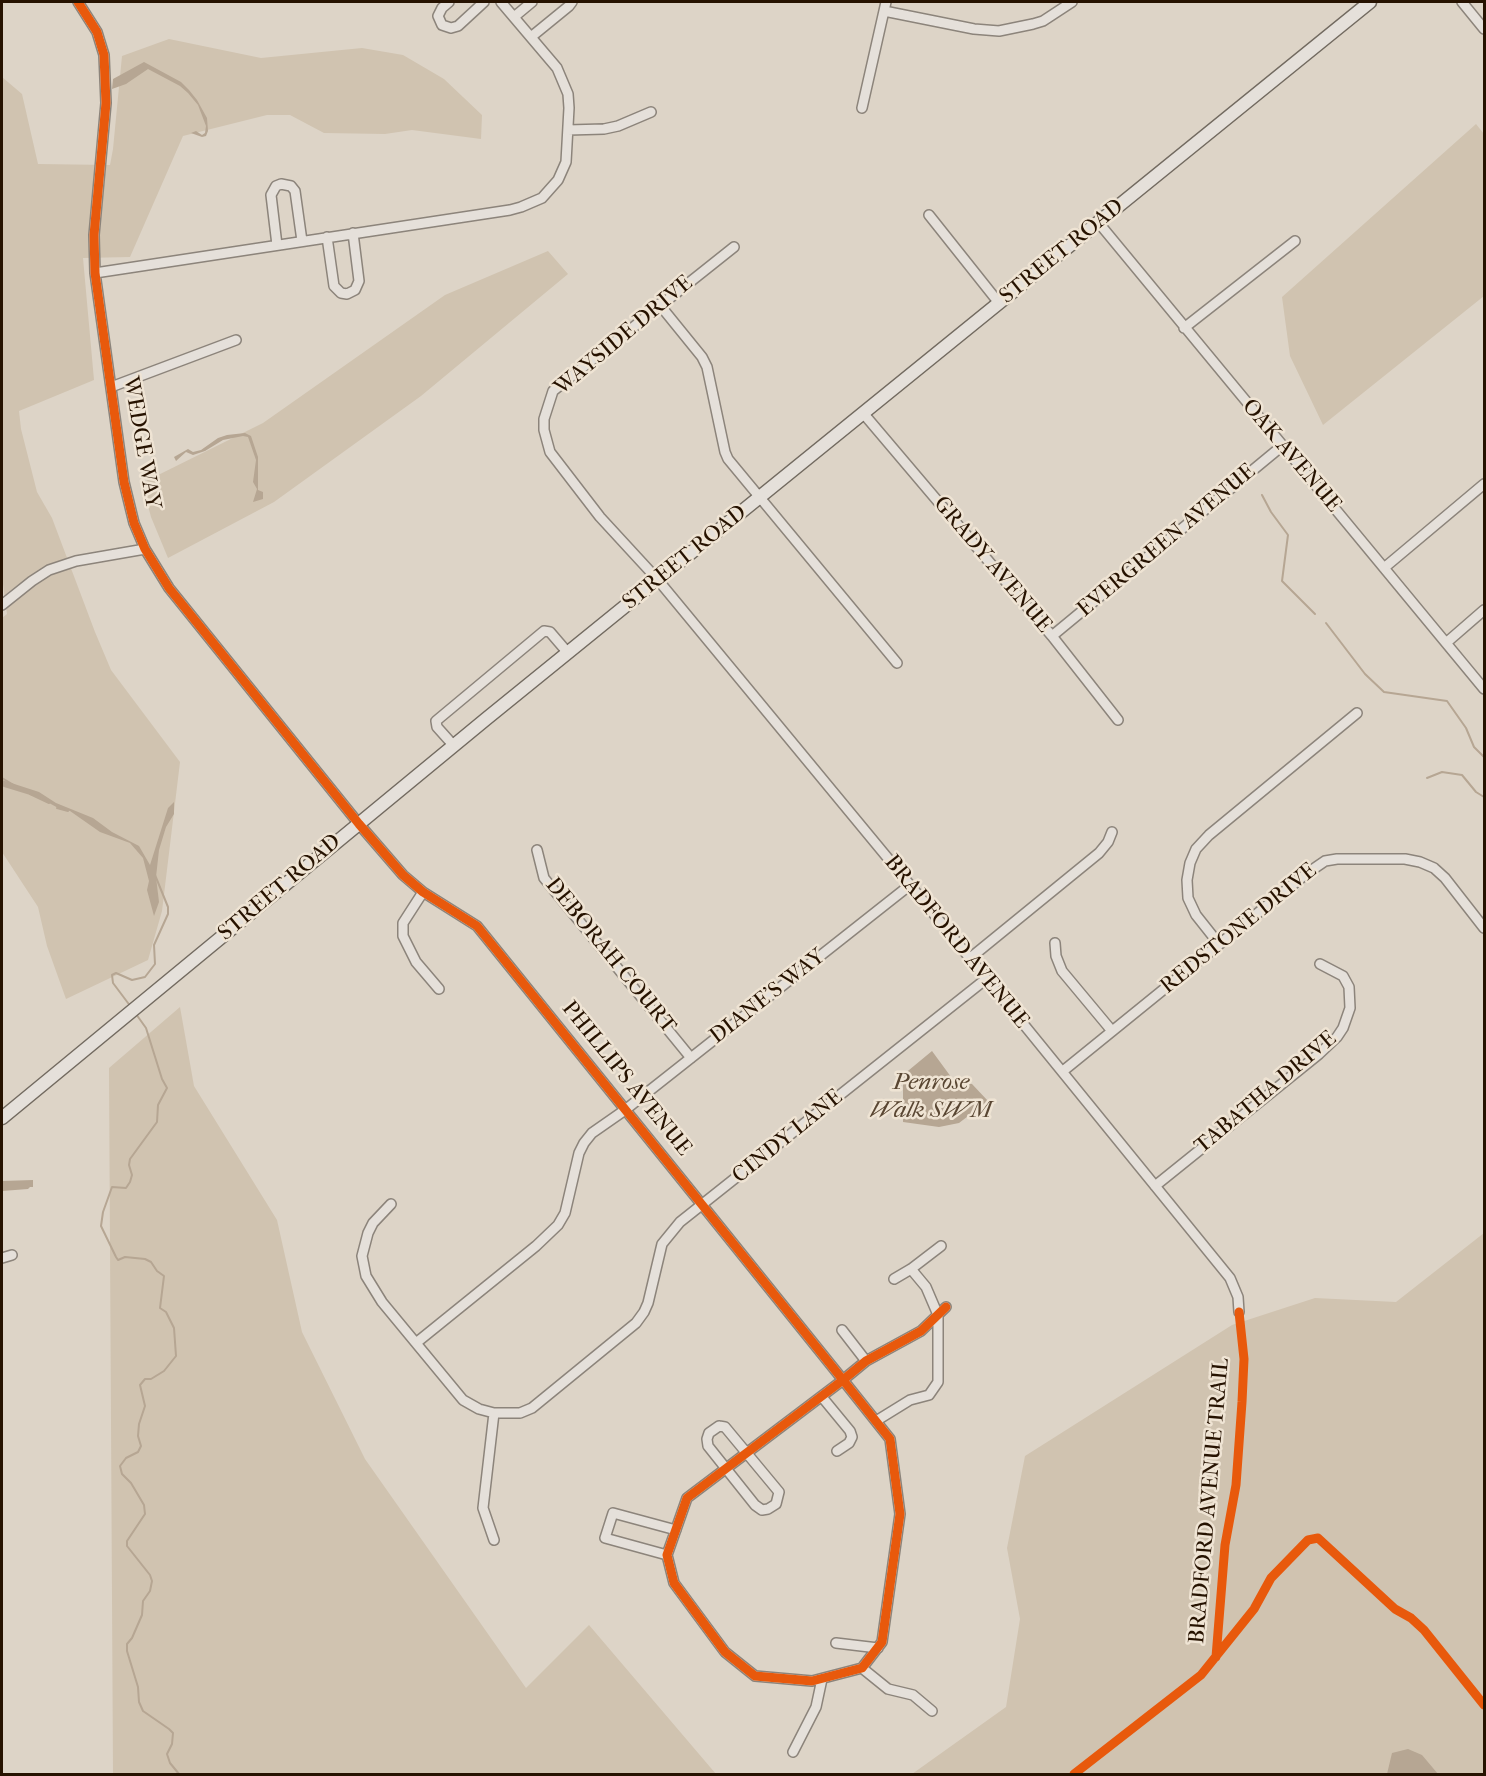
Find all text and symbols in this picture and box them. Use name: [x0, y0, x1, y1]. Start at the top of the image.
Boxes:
street label: STREET ROAD: [995, 194, 1129, 310]
street label: WAYSIDE DRIVE: [550, 271, 698, 401]
street label: WEDGE WAY: [116, 375, 166, 511]
street label: OAK AVENUE: [1236, 394, 1346, 518]
street label: EVERGREEN AVENUE: [1073, 459, 1261, 623]
street label: GRADY AVENUE: [927, 492, 1057, 638]
street label: STREET ROAD: [618, 500, 752, 616]
street label: STREET ROAD: [213, 829, 347, 947]
street label: BRADFORD AVENUE: [878, 850, 1034, 1034]
street label: REDSTONE DRIVE: [1156, 858, 1322, 1000]
street label: DEBORAH COURT: [539, 873, 681, 1039]
street label: DIANE'S WAY: [705, 944, 831, 1050]
street label: PHILLIPS AVENUE: [556, 996, 696, 1162]
street label: TABATHA DRIVE: [1190, 1026, 1342, 1160]
water label: Penrose Walk SWM: [870, 1069, 992, 1125]
street label: CINDY LANE: [728, 1085, 848, 1189]
street label: BRADFORD AVENUE TRAIL: [1184, 1357, 1236, 1645]

